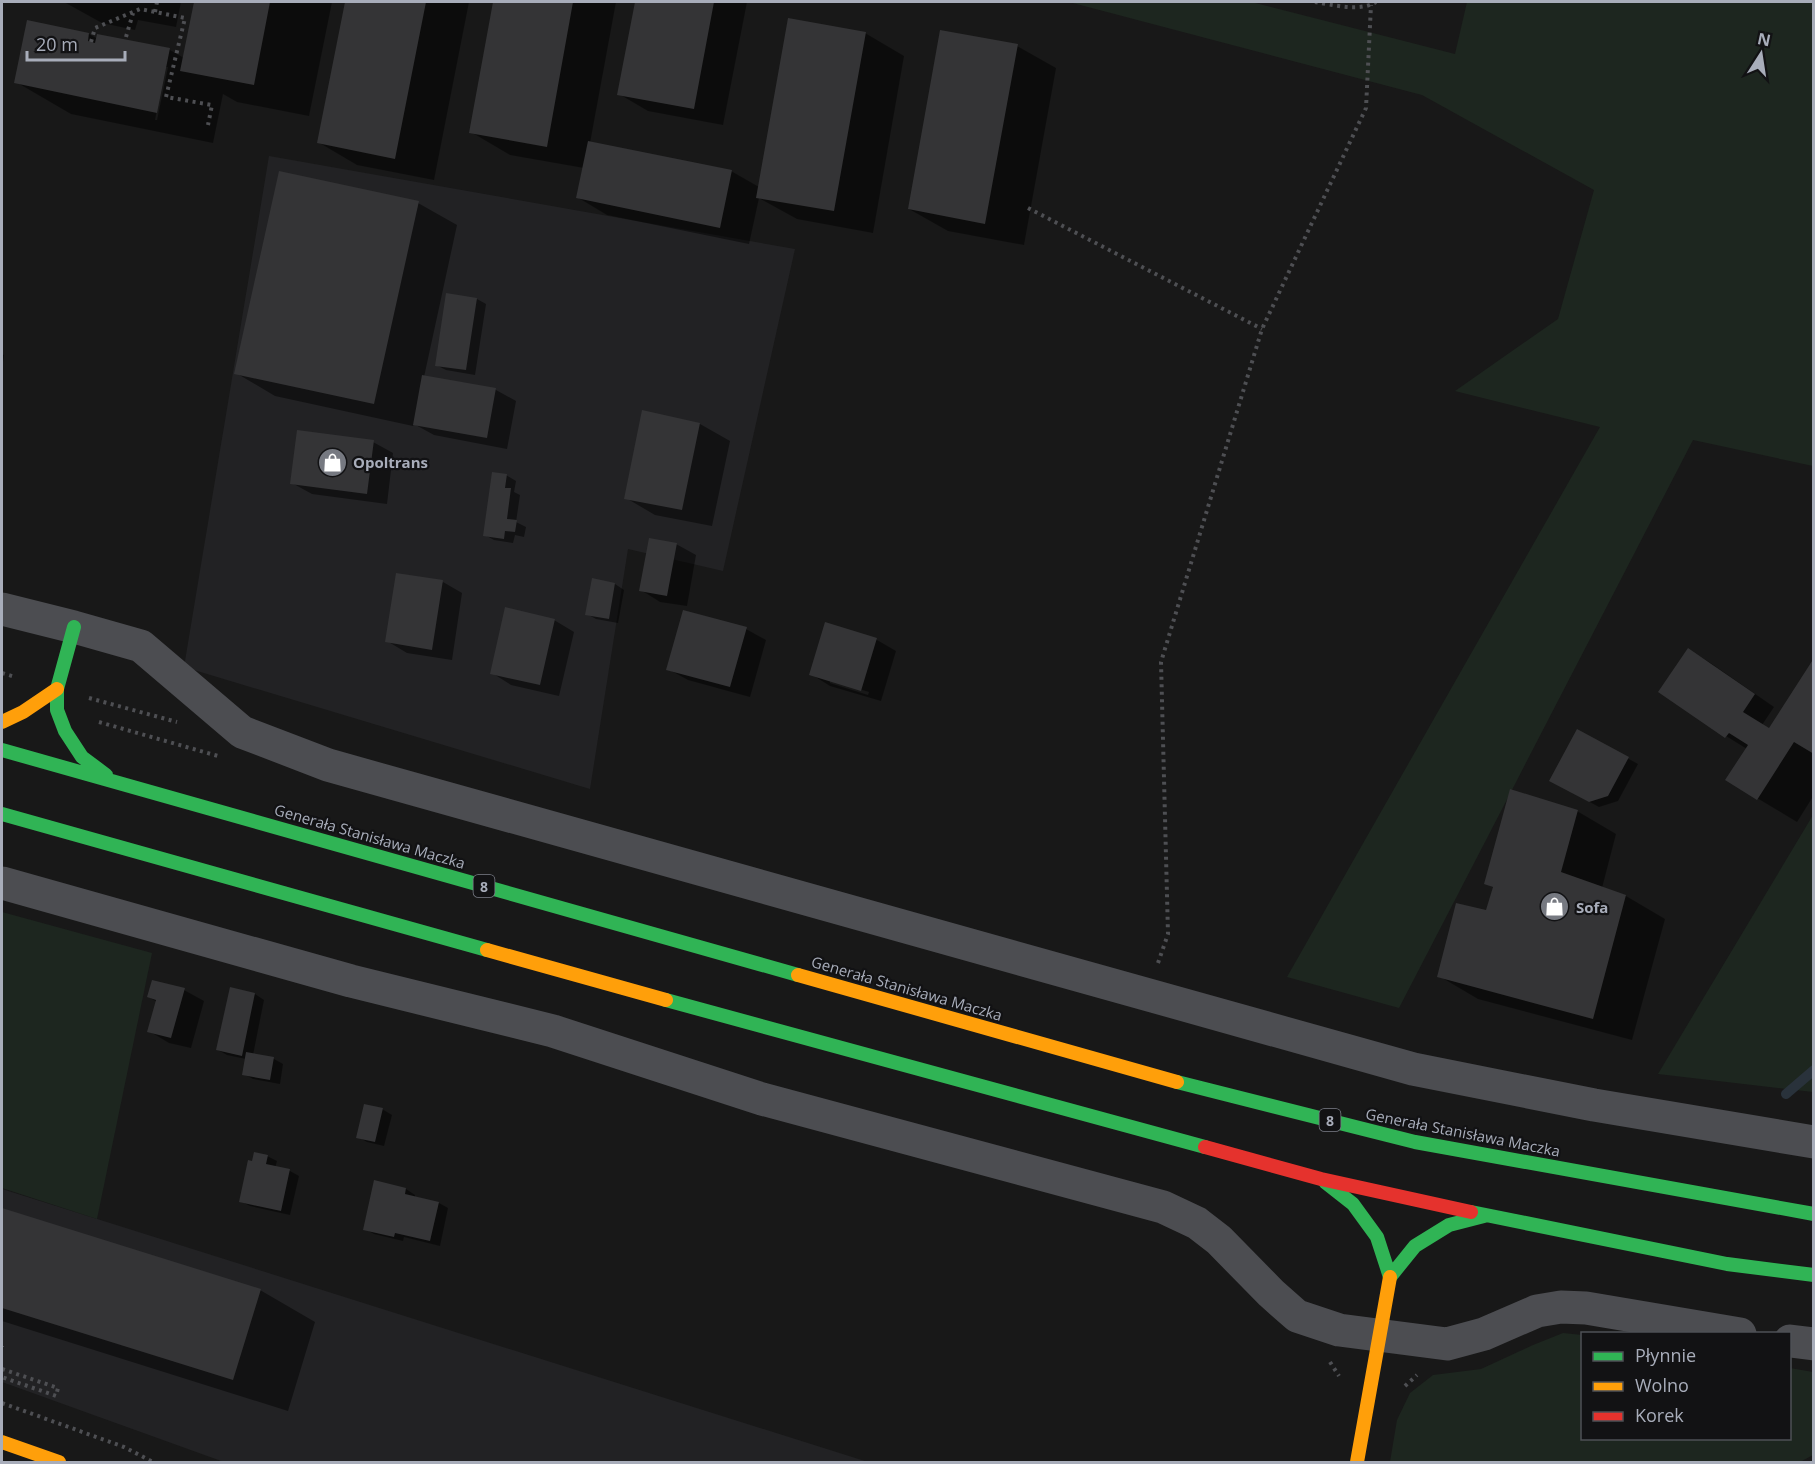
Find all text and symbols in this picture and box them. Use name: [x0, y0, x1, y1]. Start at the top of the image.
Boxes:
scale bar: [27, 24, 124, 62]
north arrow: [1731, 24, 1791, 84]
text: N: [1755, 27, 1773, 51]
text: 20 m: [36, 32, 78, 56]
shop icon: Opoltrans: [316, 446, 348, 478]
place label: Opoltrans: [353, 452, 428, 472]
street label: Generała Stanisława Maczka: [272, 799, 468, 873]
road number: 8: [474, 875, 494, 897]
shop icon: Sofa: [1539, 891, 1571, 923]
place label: Sofa: [1576, 897, 1608, 917]
street label: Generała Stanisława Maczka: [809, 951, 1005, 1025]
street label: Generała Stanisława Maczka: [1364, 1103, 1562, 1161]
road number: 8: [1320, 1109, 1340, 1131]
legend: [1581, 1332, 1791, 1440]
text: Płynnie: [1635, 1343, 1696, 1367]
text: Wolno: [1635, 1373, 1689, 1397]
text: Korek: [1635, 1403, 1684, 1427]

